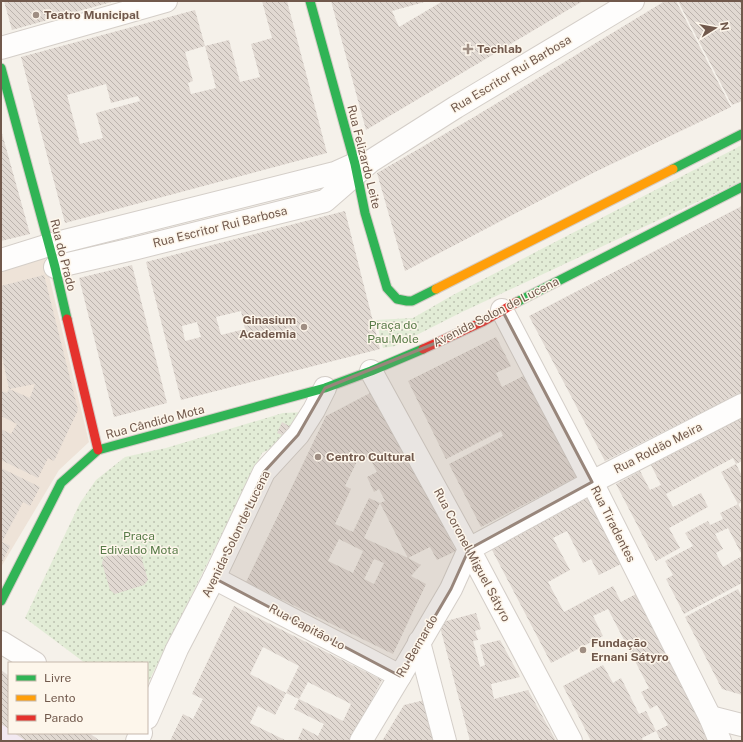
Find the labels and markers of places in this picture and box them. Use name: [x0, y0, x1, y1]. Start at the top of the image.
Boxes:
place label: Teatro Municipal: [44, 8, 140, 22]
marker: Teatro Municipal: [31, 10, 41, 20]
place label: Techlab: [477, 42, 522, 56]
marker: Techlab: [462, 43, 474, 55]
place label: Ginasium Academia: [239, 313, 296, 341]
marker: Ginasium Academia: [299, 322, 309, 332]
place label: Centro Cultural: [326, 450, 415, 464]
marker: Centro Cultural: [313, 452, 323, 462]
place label: Fundação Ernani Sátyro: [591, 636, 669, 664]
marker: Fundação Ernani Sátyro: [578, 645, 588, 655]

